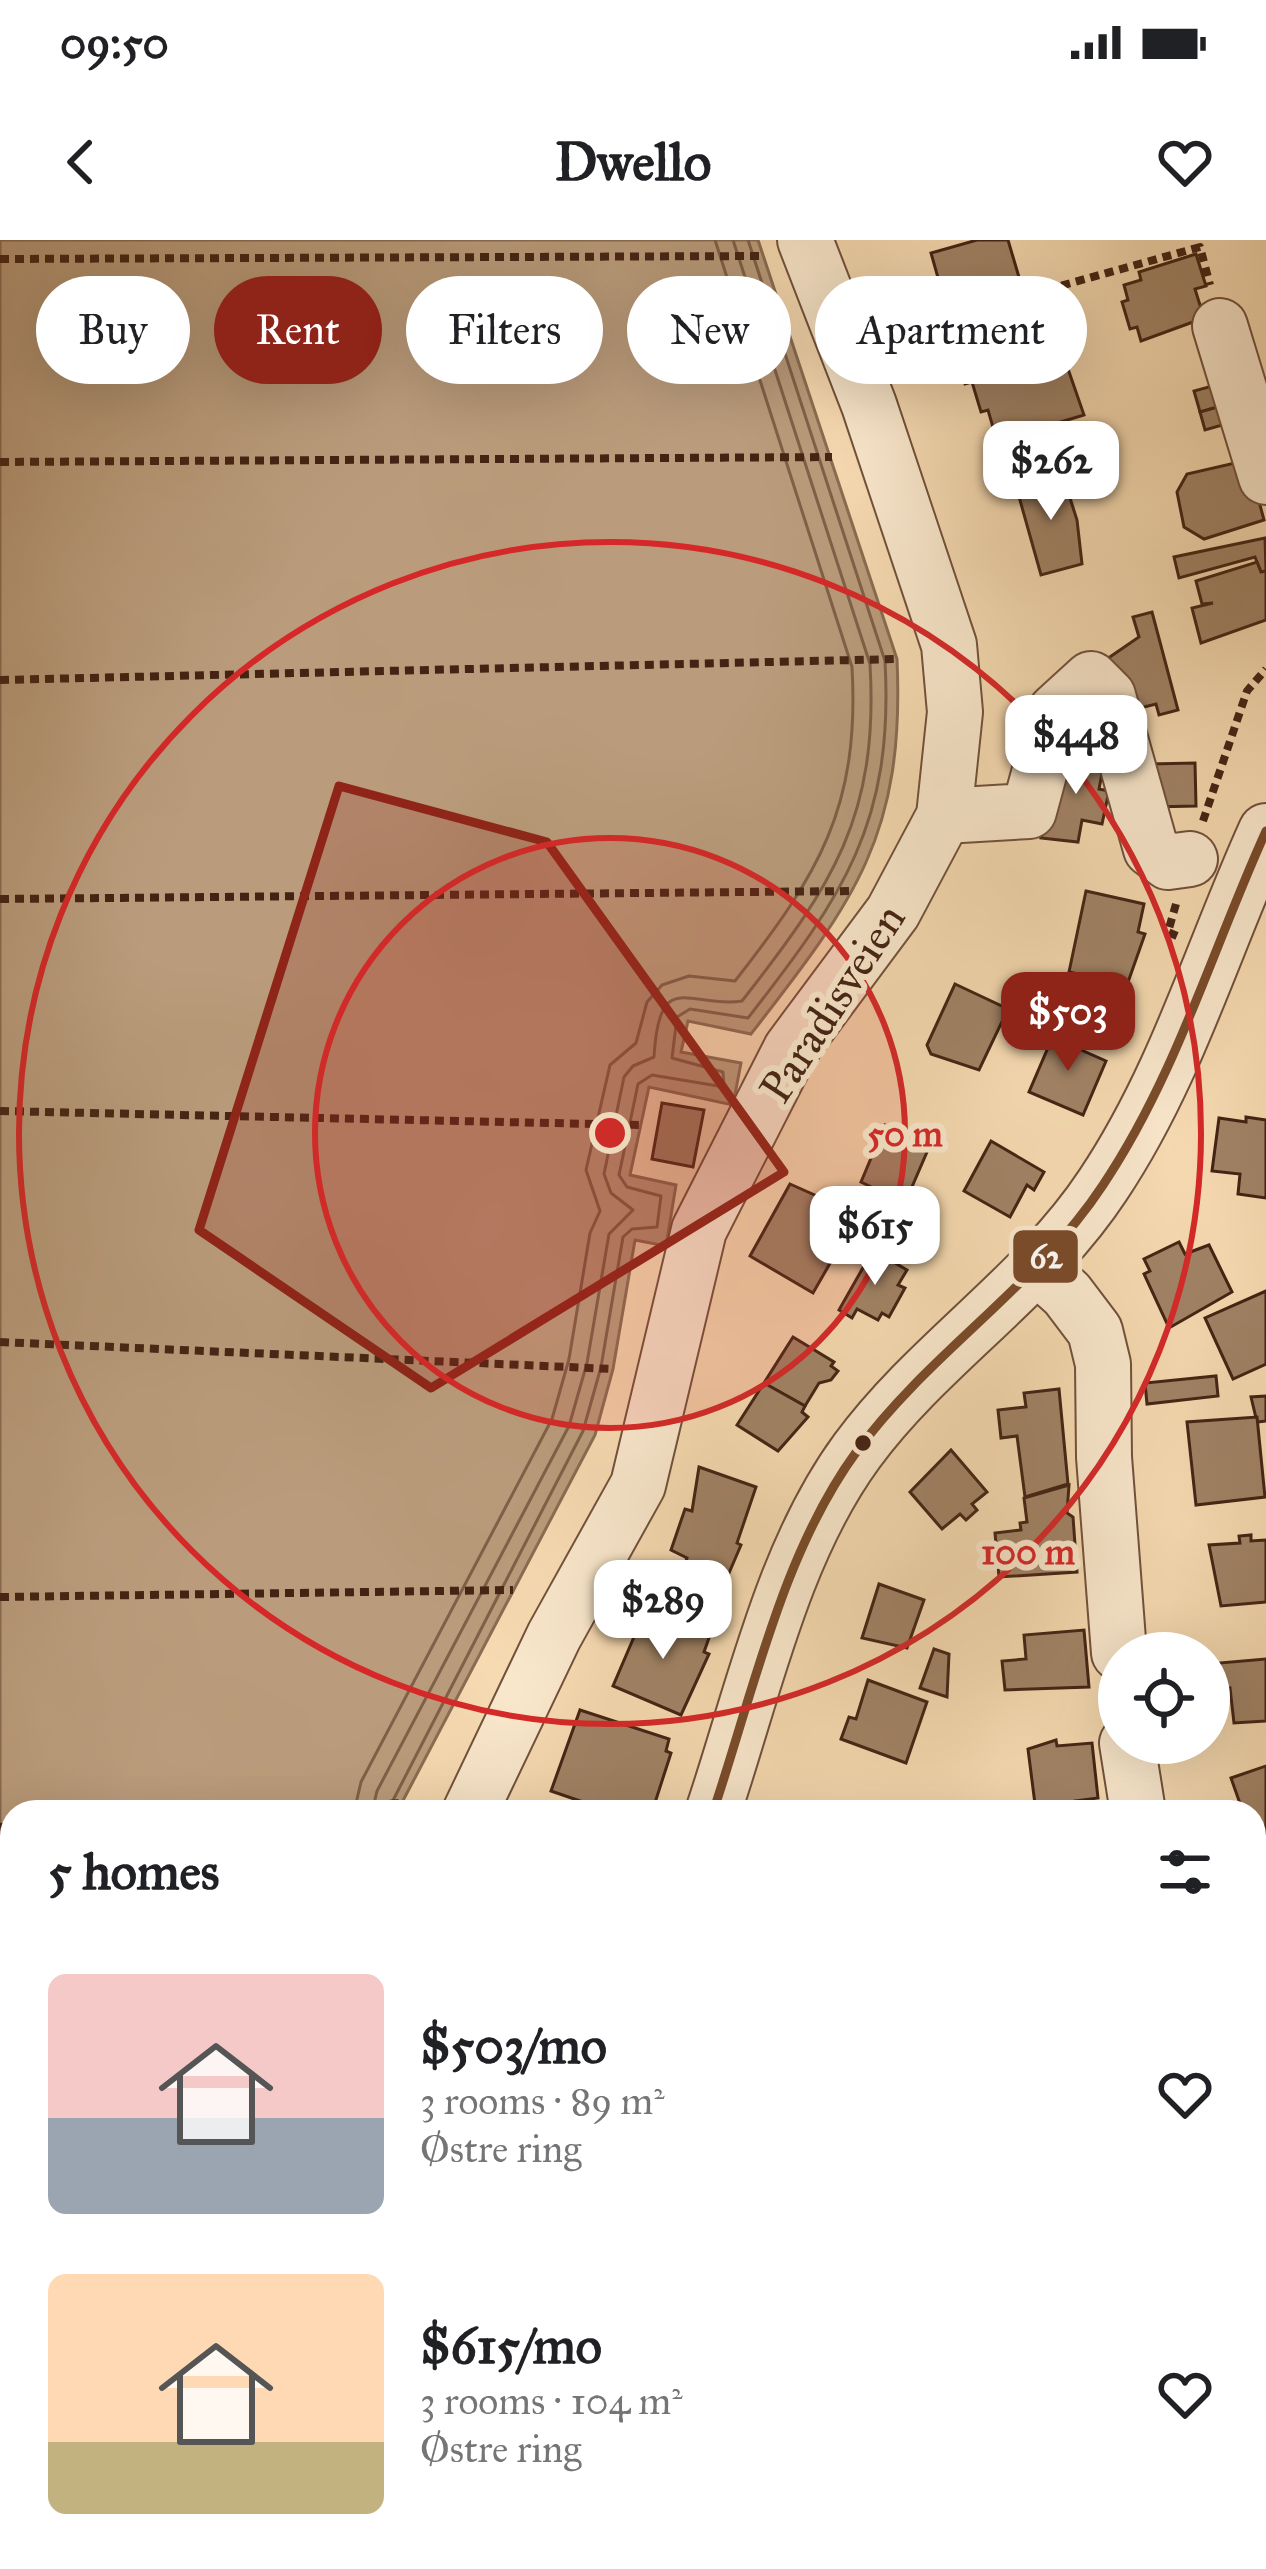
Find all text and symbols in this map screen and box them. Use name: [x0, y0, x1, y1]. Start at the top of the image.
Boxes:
text: 09:50: [60, 15, 169, 70]
icon: back: [48, 129, 114, 195]
text: Dwello: [555, 129, 711, 195]
icon: heart: [1152, 129, 1218, 195]
chip: Buy: [36, 276, 190, 384]
chip: Rent: [214, 276, 382, 384]
chip: Filters: [406, 276, 603, 384]
chip: New: [627, 276, 791, 384]
chip: Apartment: [815, 276, 1087, 384]
pin: $262: [980, 421, 1122, 523]
text: $262: [1010, 436, 1092, 484]
pin: $448: [1005, 695, 1147, 797]
text: $448: [1032, 710, 1120, 758]
street label: Paradisveien: [747, 893, 917, 1113]
pin: $503: [997, 972, 1139, 1074]
text: $503: [1028, 987, 1108, 1035]
centre of rings: [589, 1112, 631, 1154]
text: 50 m: [867, 1112, 944, 1156]
pin: $615: [804, 1186, 946, 1288]
text: $615: [837, 1201, 913, 1249]
line badge: 62: [1011, 1228, 1080, 1285]
text: 62: [1029, 1237, 1063, 1277]
unlabelled marker: [852, 1432, 874, 1454]
text: 100 m: [981, 1530, 1076, 1574]
pin: $289: [592, 1560, 734, 1662]
text: $289: [621, 1575, 705, 1623]
map controls: [1098, 1632, 1230, 1764]
button: locate: [1098, 1632, 1230, 1764]
icon: filters: [1152, 1839, 1218, 1905]
text: 5 homes: [48, 1841, 219, 1903]
text: $503/mo: [420, 2015, 607, 2077]
icon: home: [144, 2022, 288, 2166]
icon: heart: [1152, 2061, 1218, 2127]
text: 3 rooms · 89 m²: [420, 2077, 665, 2125]
text: Østre ring: [420, 2125, 581, 2173]
text: $615/mo: [420, 2315, 602, 2377]
icon: home: [144, 2322, 288, 2466]
icon: heart: [1152, 2361, 1218, 2427]
text: 3 rooms · 104 m²: [420, 2377, 683, 2425]
text: Østre ring: [420, 2425, 581, 2473]

